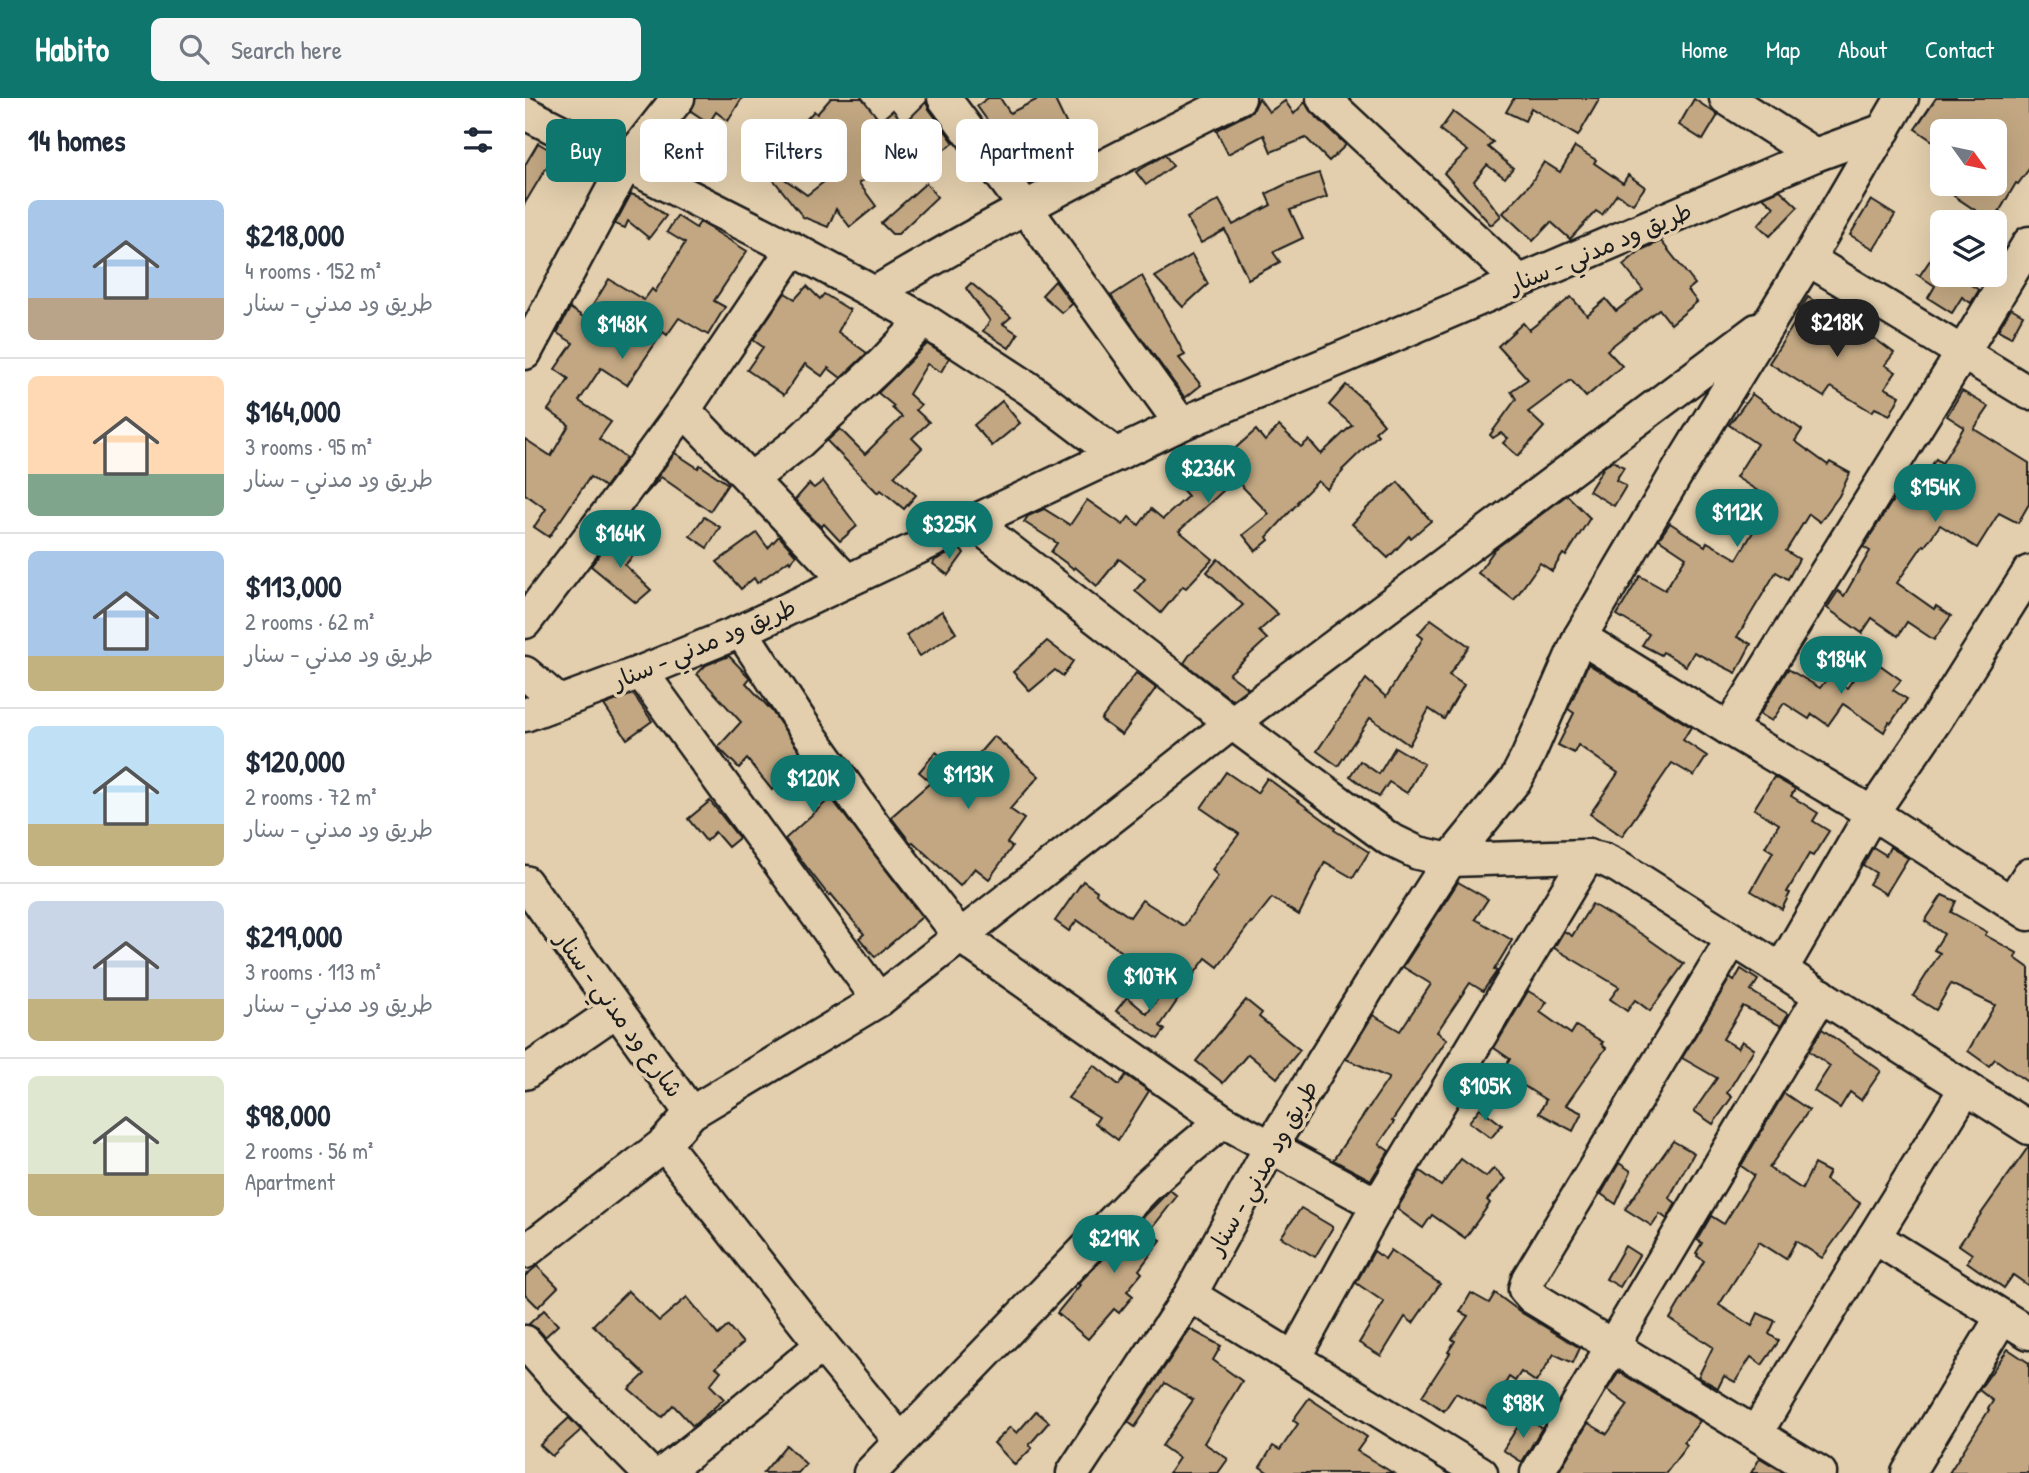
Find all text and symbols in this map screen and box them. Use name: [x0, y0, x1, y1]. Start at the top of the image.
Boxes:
search box: [151, 18, 641, 81]
text: Habito: [35, 27, 109, 71]
icon: search: [175, 30, 213, 68]
text: Search here: [231, 32, 342, 67]
text: Home: [1681, 33, 1728, 65]
text: Map: [1766, 33, 1800, 65]
text: About: [1838, 33, 1887, 65]
text: Contact: [1925, 33, 1994, 65]
chip: Buy: [546, 119, 626, 182]
chip: Rent: [640, 119, 727, 182]
chip: Filters: [741, 119, 847, 182]
chip: New: [861, 119, 942, 182]
chip: Apartment: [956, 119, 1098, 182]
north arrow: [1930, 119, 2007, 196]
map controls: [1930, 119, 2007, 287]
text: 14 homes: [28, 120, 126, 160]
icon: filters: [459, 121, 497, 159]
street label: طريق ود مدني - سنار: [1501, 194, 1699, 306]
button: layers: [1930, 210, 2007, 287]
text: $218,000: [245, 215, 345, 255]
icon: home: [84, 228, 168, 312]
text: 4 rooms · 152 m²: [245, 255, 381, 286]
text: طريق ود مدني - سنار: [245, 287, 433, 318]
pin: $218K: [1788, 300, 1886, 359]
pin: $148K: [573, 302, 671, 361]
text: $218K: [1811, 306, 1863, 337]
text: $148K: [597, 308, 647, 339]
text: $164,000: [245, 391, 341, 431]
icon: home: [84, 404, 168, 488]
text: 3 rooms · 95 m²: [245, 431, 372, 462]
pin: $236K: [1159, 446, 1257, 505]
text: $236K: [1181, 452, 1235, 483]
text: طريق ود مدني - سنار: [245, 463, 433, 494]
pin: $154K: [1886, 464, 1984, 524]
text: $154K: [1910, 471, 1960, 502]
pin: $112K: [1688, 490, 1786, 549]
text: $112K: [1711, 496, 1763, 527]
pin: $325K: [900, 502, 998, 561]
text: $325K: [922, 508, 976, 539]
pin: $164K: [571, 510, 669, 570]
text: $164K: [595, 517, 645, 548]
text: $113,000: [245, 566, 342, 606]
icon: home: [84, 579, 168, 663]
street label: طريق ود مدني - سنار: [605, 590, 803, 702]
text: 2 rooms · 62 m²: [245, 606, 374, 637]
pin: $184K: [1792, 636, 1890, 696]
text: طريق ود مدني - سنار: [245, 638, 433, 669]
text: $184K: [1816, 643, 1866, 674]
text: $120,000: [245, 741, 345, 781]
pin: $113K: [919, 752, 1017, 811]
icon: home: [84, 754, 168, 838]
pin: $120K: [764, 756, 862, 815]
text: $113K: [943, 758, 993, 789]
text: $120K: [786, 762, 840, 793]
text: 2 rooms · 72 m²: [245, 781, 377, 812]
text: طريق ود مدني - سنار: [245, 813, 433, 844]
text: $219,000: [245, 916, 343, 956]
street label: شارع ود مدني - سنار: [543, 923, 691, 1107]
icon: home: [84, 929, 168, 1013]
pin: $107K: [1101, 954, 1199, 1013]
text: 3 rooms · 113 m²: [245, 956, 381, 987]
text: $107K: [1123, 960, 1177, 991]
text: طريق ود مدني - سنار: [245, 988, 433, 1019]
pin: $105K: [1436, 1063, 1534, 1123]
text: $105K: [1459, 1070, 1511, 1101]
street label: طريق ود مدني - سنار: [1198, 1074, 1330, 1265]
text: $98,000: [245, 1095, 331, 1135]
icon: home: [84, 1104, 168, 1188]
text: 2 rooms · 56 m²: [245, 1135, 373, 1166]
text: Apartment: [245, 1166, 335, 1197]
pin: $219K: [1065, 1216, 1163, 1275]
text: $219K: [1088, 1222, 1140, 1253]
pin: $98K: [1482, 1380, 1564, 1440]
text: $98K: [1502, 1387, 1544, 1418]

